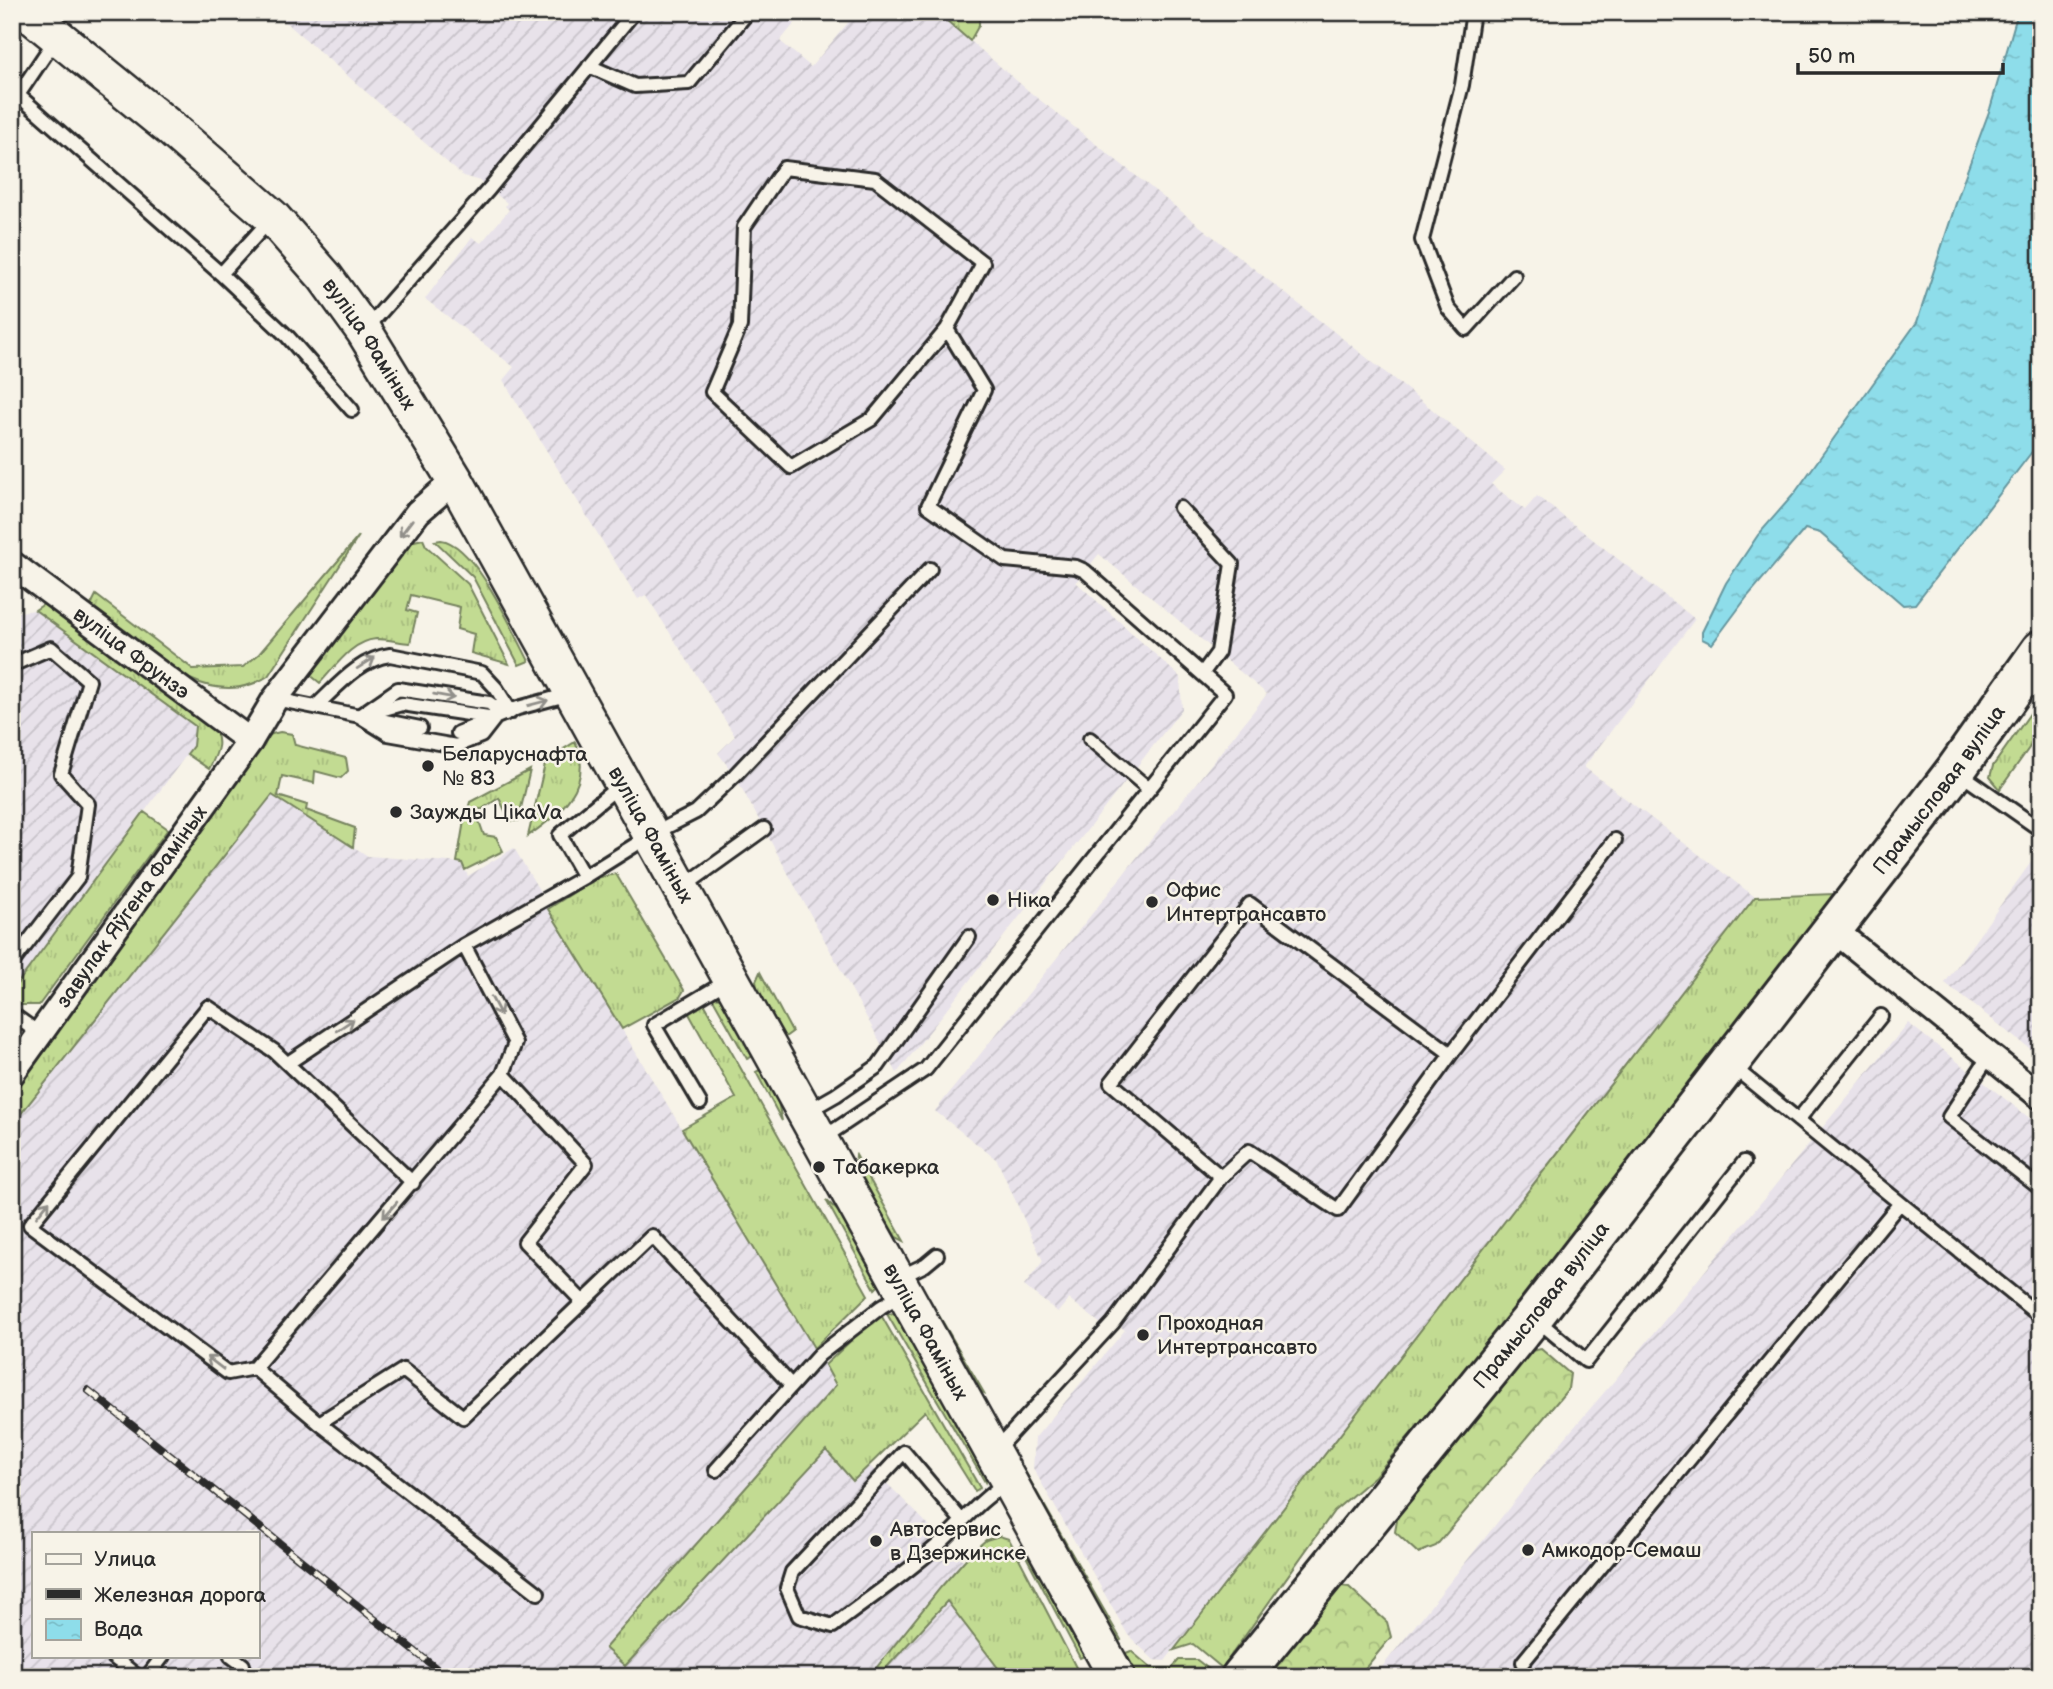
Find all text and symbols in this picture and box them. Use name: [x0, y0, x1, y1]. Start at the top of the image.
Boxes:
scale bar: [1798, 32, 2002, 76]
text: 50 m: [1808, 44, 1855, 69]
street label: вуліца Фаміных: [317, 273, 421, 415]
one-way arrow: [399, 518, 414, 537]
street label: вуліца Фрунзэ: [68, 602, 195, 705]
one-way arrow: [356, 655, 376, 669]
one-way arrow: [432, 690, 454, 703]
one-way arrow: [527, 695, 549, 708]
street label: Прамысловая вуліца: [1868, 700, 2011, 880]
place label: Беларуснафта № 83: [442, 742, 588, 791]
marker: Беларуснафта № 83: [420, 758, 436, 774]
street label: вуліца Фаміных: [603, 762, 699, 908]
street label: завулак Яўгена Фаміных: [51, 800, 213, 1013]
place label: Заужды ЦікаVа: [410, 800, 563, 825]
marker: Заужды ЦікаVа: [388, 804, 404, 820]
place label: Офис Интертрансавто: [1166, 878, 1326, 927]
place label: Ніка: [1007, 888, 1052, 913]
marker: Ніка: [985, 892, 1001, 908]
marker: Офис Интертрансавто: [1144, 894, 1160, 910]
one-way arrow: [490, 995, 503, 1016]
one-way arrow: [335, 1018, 354, 1033]
place label: Табакерка: [833, 1155, 940, 1180]
marker: Табакерка: [811, 1159, 827, 1175]
one-way arrow: [36, 1200, 51, 1218]
one-way arrow: [382, 1200, 398, 1218]
street label: Прамысловая вуліца: [1468, 1216, 1615, 1394]
street label: вуліца Фаміных: [878, 1259, 974, 1405]
place label: Проходная Интертрансавто: [1157, 1311, 1317, 1360]
marker: Проходная Интертрансавто: [1135, 1327, 1151, 1343]
one-way arrow: [205, 1356, 224, 1371]
place label: Автосервис в Дзержинске: [889, 1517, 1027, 1566]
legend: [32, 1532, 259, 1658]
marker: Автосервис в Дзержинске: [868, 1533, 884, 1549]
place label: Амкодор-Семаш: [1541, 1538, 1701, 1563]
marker: Амкодор-Семаш: [1520, 1542, 1536, 1558]
text: Улица: [94, 1547, 157, 1572]
text: Железная дорога: [94, 1583, 267, 1608]
text: Вода: [94, 1617, 143, 1642]

